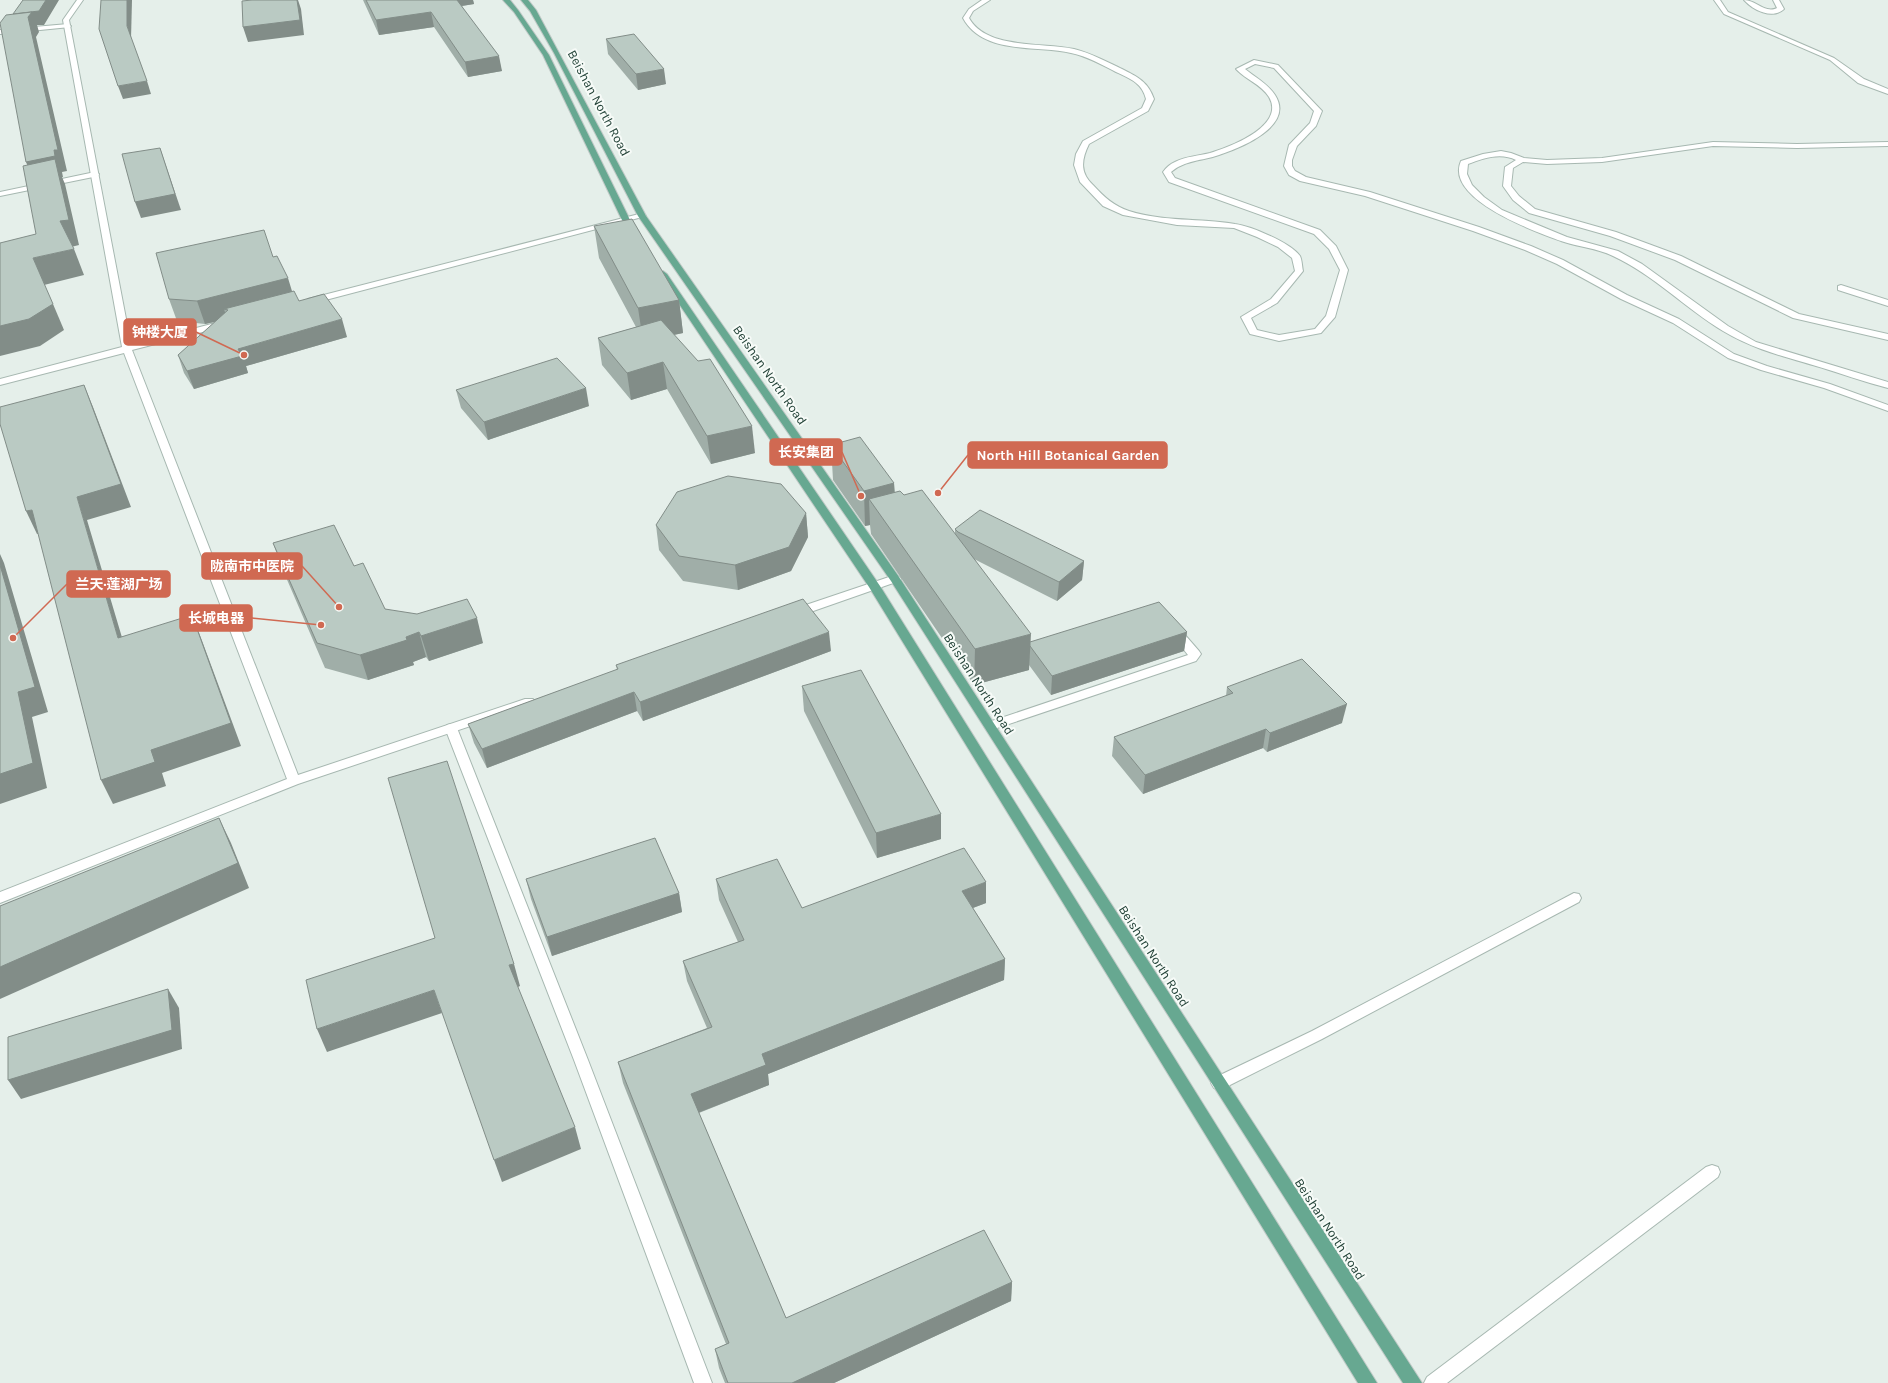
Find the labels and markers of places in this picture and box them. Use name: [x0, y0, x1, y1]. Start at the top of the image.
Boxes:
callout: 钟楼大厦: [124, 319, 196, 345]
callout: 长安集团: [770, 439, 842, 465]
callout: North Hill Botanical Garden: [968, 442, 1167, 468]
callout: 陇南市中医院: [202, 553, 302, 579]
callout: 兰天·莲湖广场: [67, 571, 170, 597]
callout: 长城电器: [180, 605, 252, 631]

